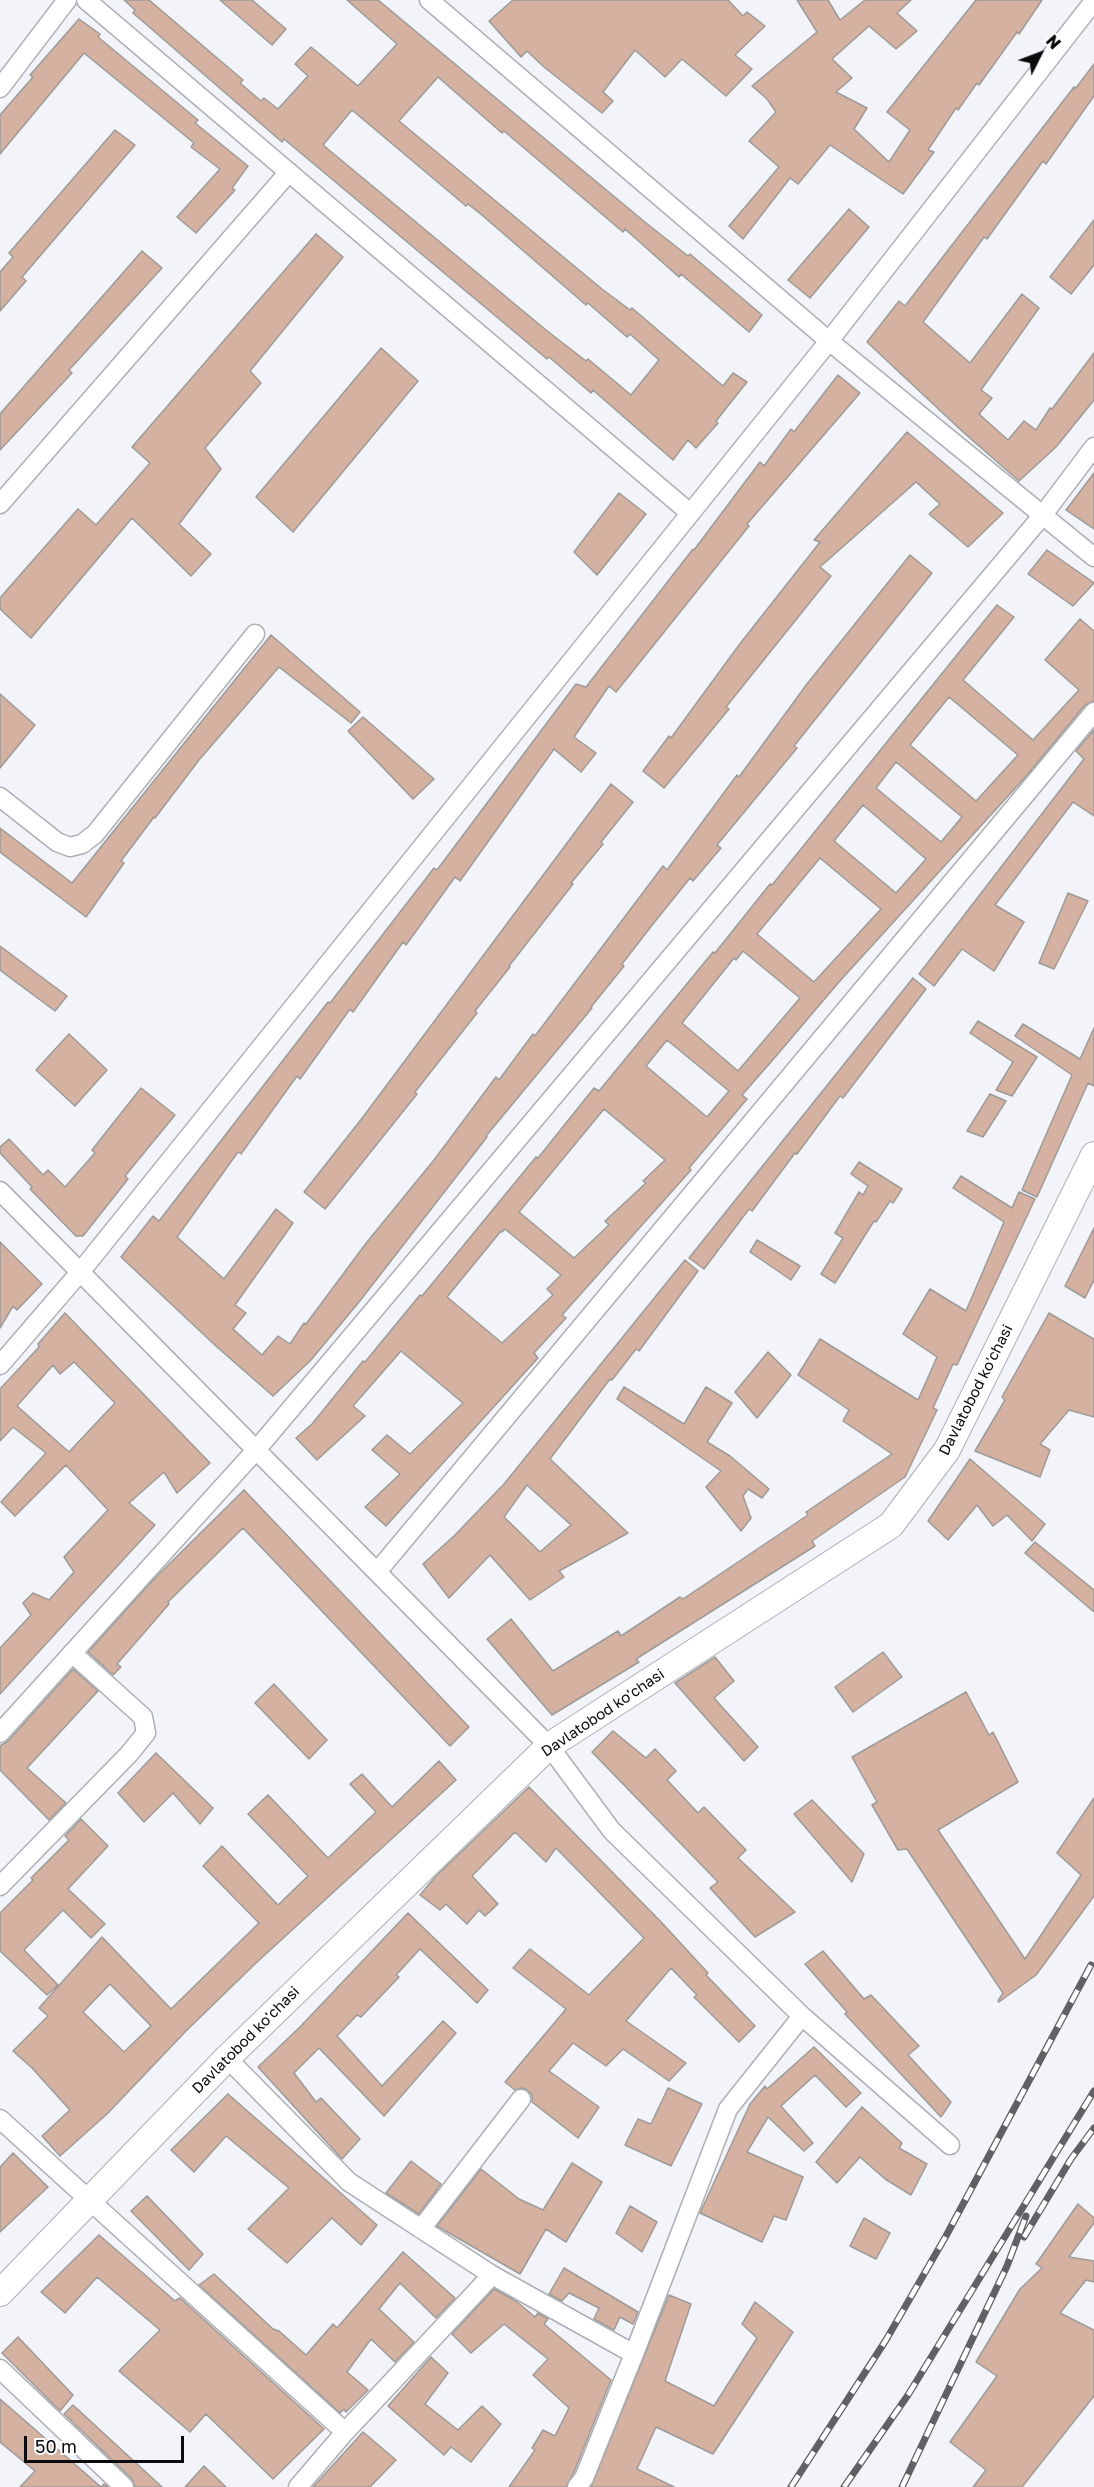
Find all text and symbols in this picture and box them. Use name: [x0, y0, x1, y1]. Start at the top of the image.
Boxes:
north arrow: [1010, 24, 1070, 84]
text: N: [1042, 31, 1065, 53]
street label: Davlatobod ko'chasi: [935, 1322, 1017, 1458]
street label: Davlatobod ko'chasi: [538, 1665, 668, 1761]
street label: Davlatobod ko'chasi: [189, 1983, 303, 2097]
scale bar: [27, 2424, 188, 2462]
text: 50 m: [35, 2435, 77, 2457]

